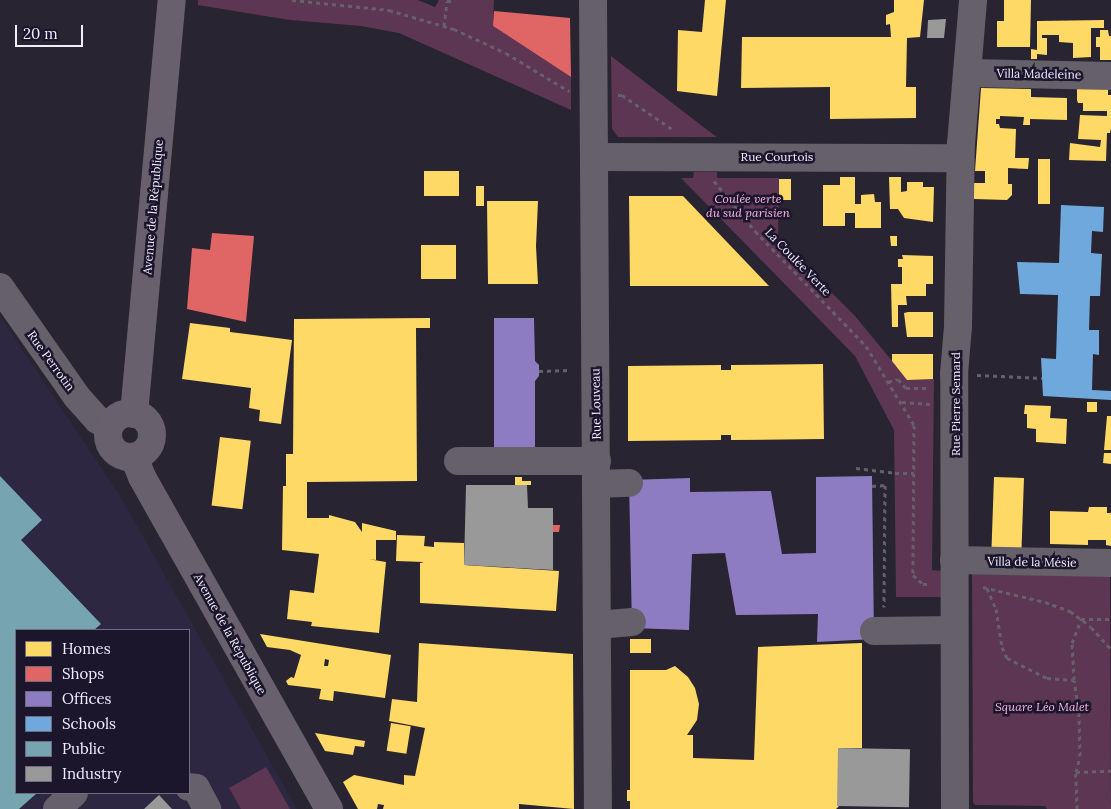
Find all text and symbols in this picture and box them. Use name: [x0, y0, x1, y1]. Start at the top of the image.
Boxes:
scale bar: [18, 15, 85, 47]
text: 20 m: [23, 24, 58, 43]
street label: Villa Madeleine: [997, 66, 1081, 82]
street label: Avenue de la République: [140, 139, 166, 275]
street label: Rue Courtois: [741, 150, 813, 164]
park label: Coulée verte du sud parisien: [706, 192, 790, 220]
street label: La Coulée Verte: [762, 225, 834, 299]
street label: Rue Perrotin: [24, 328, 78, 394]
street label: Rue Pierre Semard: [949, 352, 963, 456]
street label: Rue Louveau: [588, 368, 604, 440]
street label: Villa de la Mésie: [987, 554, 1077, 570]
street label: Avenue de la République: [191, 571, 269, 697]
legend: [15, 629, 190, 794]
text: Homes: [62, 639, 111, 658]
text: Shops: [62, 664, 104, 683]
text: Offices: [62, 689, 111, 708]
park label: Square Léo Malet: [995, 700, 1089, 714]
text: Schools: [62, 714, 116, 733]
text: Public: [62, 739, 105, 758]
text: Industry: [62, 764, 121, 783]

